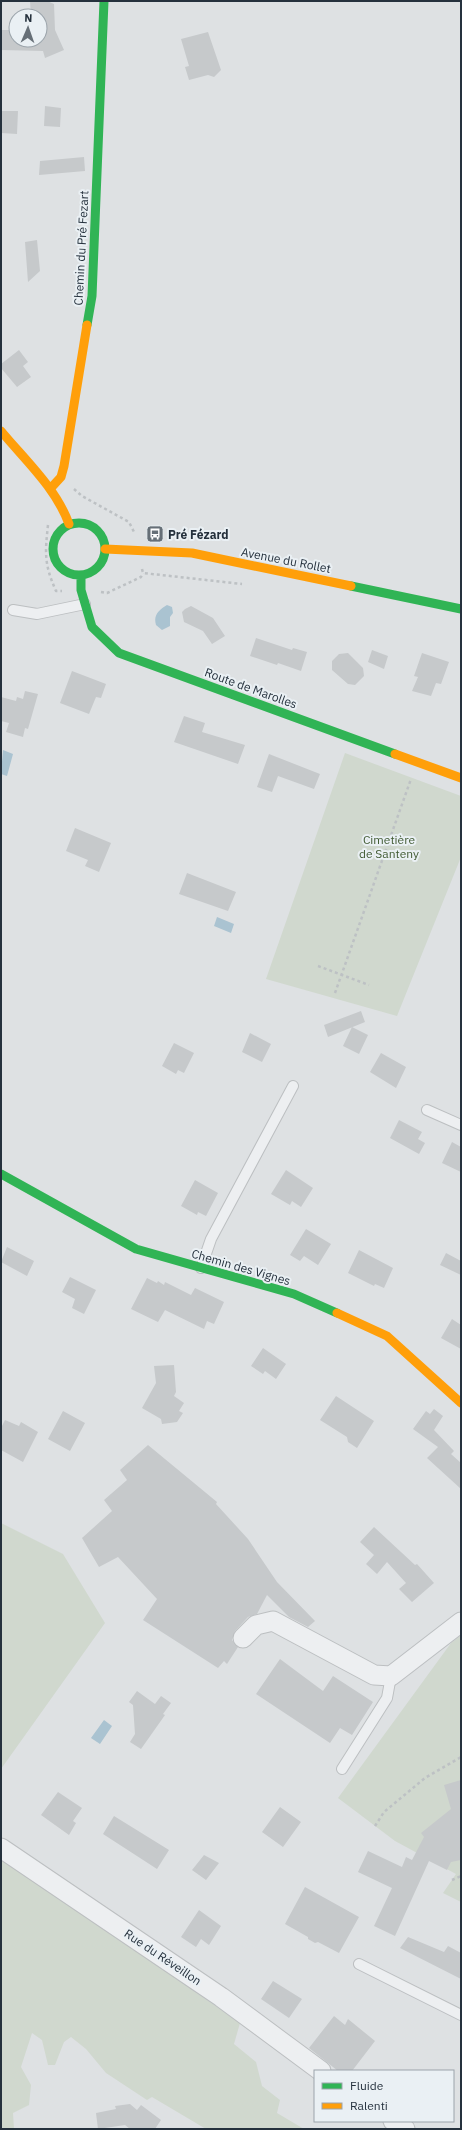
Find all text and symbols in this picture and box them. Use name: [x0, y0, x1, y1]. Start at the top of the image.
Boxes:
north arrow: [8, 8, 48, 48]
text: N: [24, 11, 33, 25]
street label: Chemin du Pré Fezart: [70, 190, 92, 306]
bus stop icon: Pré Fézard: [145, 524, 165, 544]
place label: Pré Fézard: [168, 527, 229, 542]
street label: Avenue du Rollet: [240, 544, 332, 576]
street label: Route de Marolles: [203, 664, 299, 712]
park label: Cimetière de Santeny: [359, 832, 419, 861]
street label: Chemin des Vignes: [190, 1246, 292, 1288]
street label: Rue du Réveillon: [122, 1926, 204, 1988]
legend: [314, 2070, 454, 2122]
text: Fluide: [350, 2078, 384, 2093]
text: Ralenti: [350, 2098, 388, 2113]

